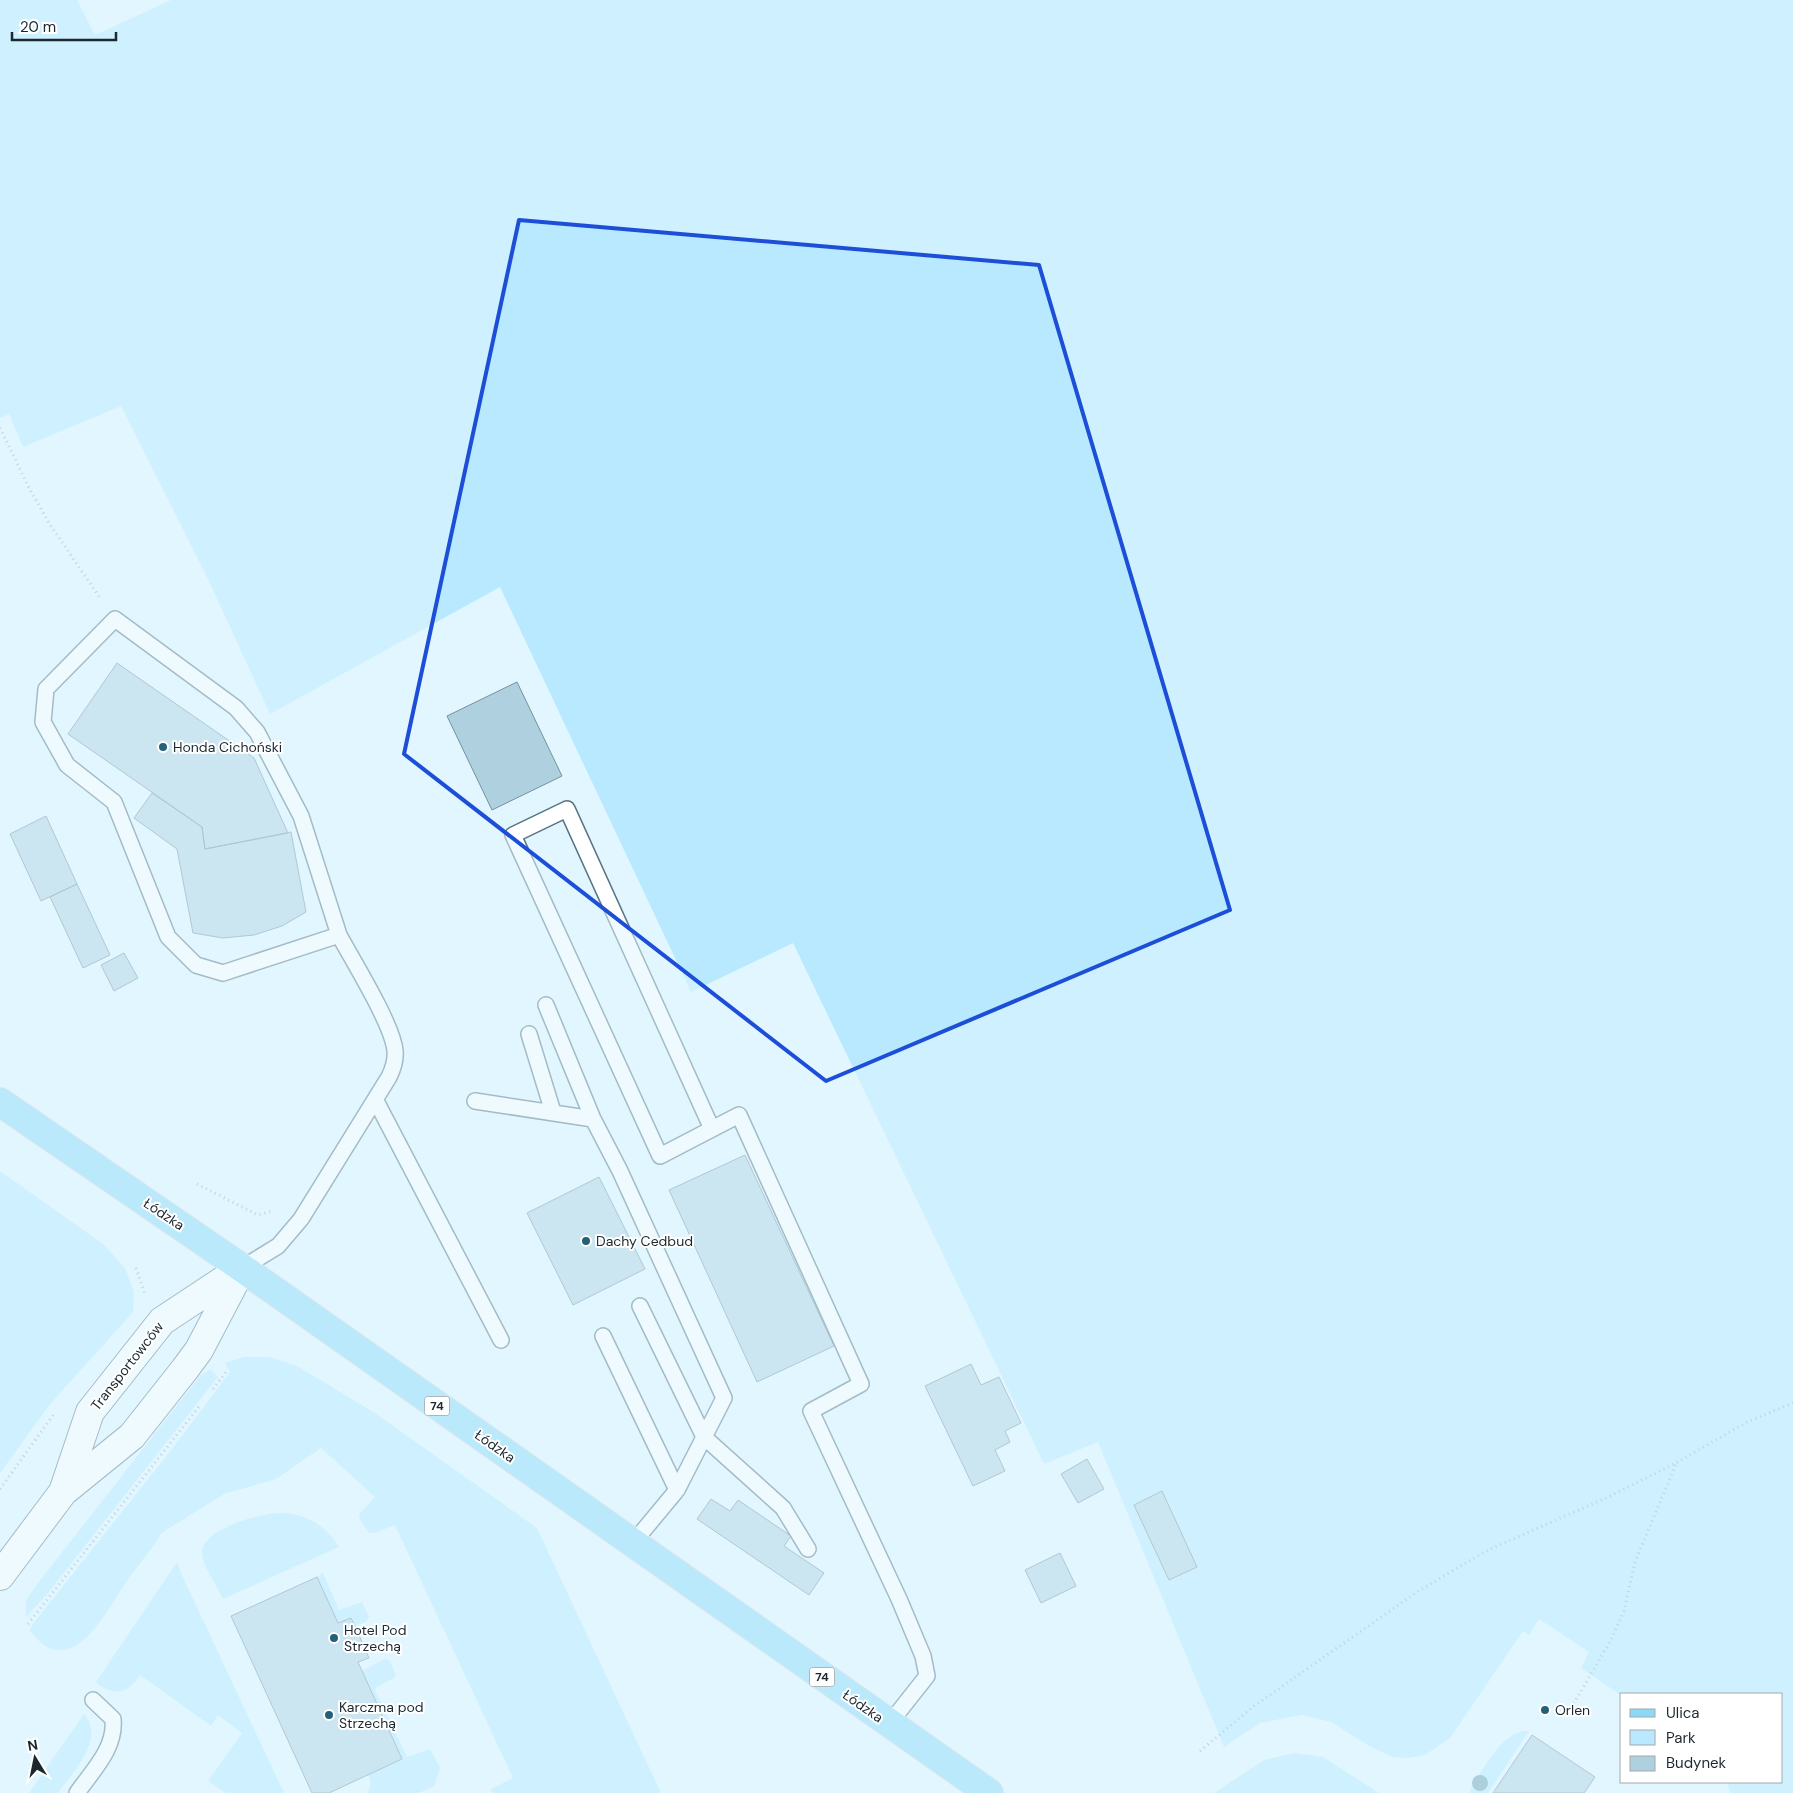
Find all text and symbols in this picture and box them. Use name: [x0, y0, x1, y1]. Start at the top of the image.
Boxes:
scale bar: [12, 10, 116, 42]
text: 20 m: [20, 17, 56, 37]
place label: Honda Cichoński: [173, 738, 282, 756]
marker: Honda Cichoński: [157, 741, 169, 753]
street label: Łódzka: [140, 1194, 188, 1234]
place label: Dachy Cedbud: [596, 1232, 693, 1250]
marker: Dachy Cedbud: [580, 1235, 592, 1247]
street label: Transportowców: [87, 1318, 167, 1414]
road number: 74: [424, 1396, 450, 1415]
street label: Łódzka: [471, 1426, 519, 1466]
place label: Hotel Pod Strzechą: [344, 1621, 406, 1655]
marker: Hotel Pod Strzechą: [328, 1632, 340, 1644]
road number: 74: [810, 1668, 834, 1686]
street label: Łódzka: [839, 1686, 887, 1726]
legend: [1620, 1693, 1783, 1783]
place label: Karczma pod Strzechą: [339, 1698, 423, 1732]
place label: Orlen: [1555, 1701, 1590, 1719]
text: Ulica: [1666, 1703, 1700, 1723]
marker: Orlen: [1539, 1704, 1551, 1716]
marker: Karczma pod Strzechą: [323, 1709, 335, 1721]
text: Park: [1666, 1728, 1696, 1748]
north arrow: [10, 1733, 60, 1783]
text: N: [26, 1735, 39, 1755]
text: Budynek: [1666, 1753, 1727, 1773]

